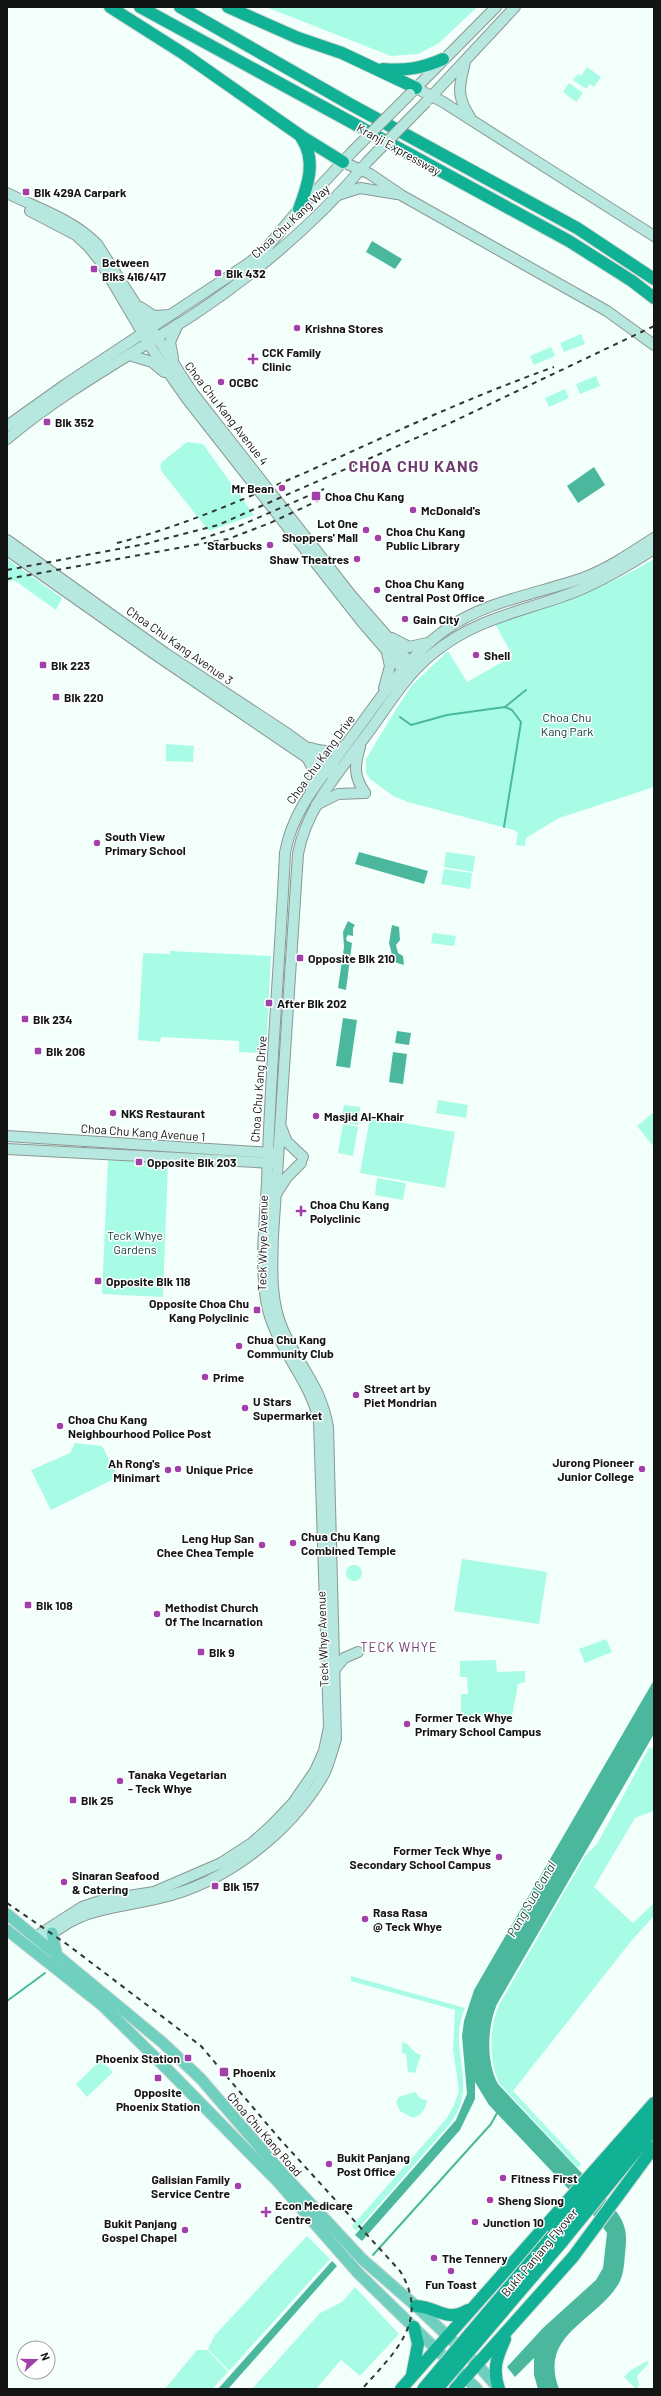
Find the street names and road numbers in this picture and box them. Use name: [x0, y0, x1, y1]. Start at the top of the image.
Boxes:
street label: Kranji Expressway: [354, 120, 444, 178]
street label: Choa Chu Kang Way: [248, 181, 332, 261]
street label: Choa Chu Kang Avenue 4: [182, 359, 272, 467]
street label: Choa Chu Kang Avenue 3: [124, 603, 236, 687]
street label: Choa Chu Kang Drive: [283, 712, 357, 806]
street label: Choa Chu Kang Drive: [247, 1035, 269, 1143]
street label: Choa Chu Kang Avenue 1: [80, 1121, 206, 1143]
street label: Teck Whye Avenue: [254, 1195, 270, 1291]
street label: Teck Whye Avenue: [313, 1591, 331, 1687]
street label: Choa Chu Kang Road: [225, 2089, 305, 2179]
street label: Bukit Panjang Flyover: [498, 2204, 580, 2299]

